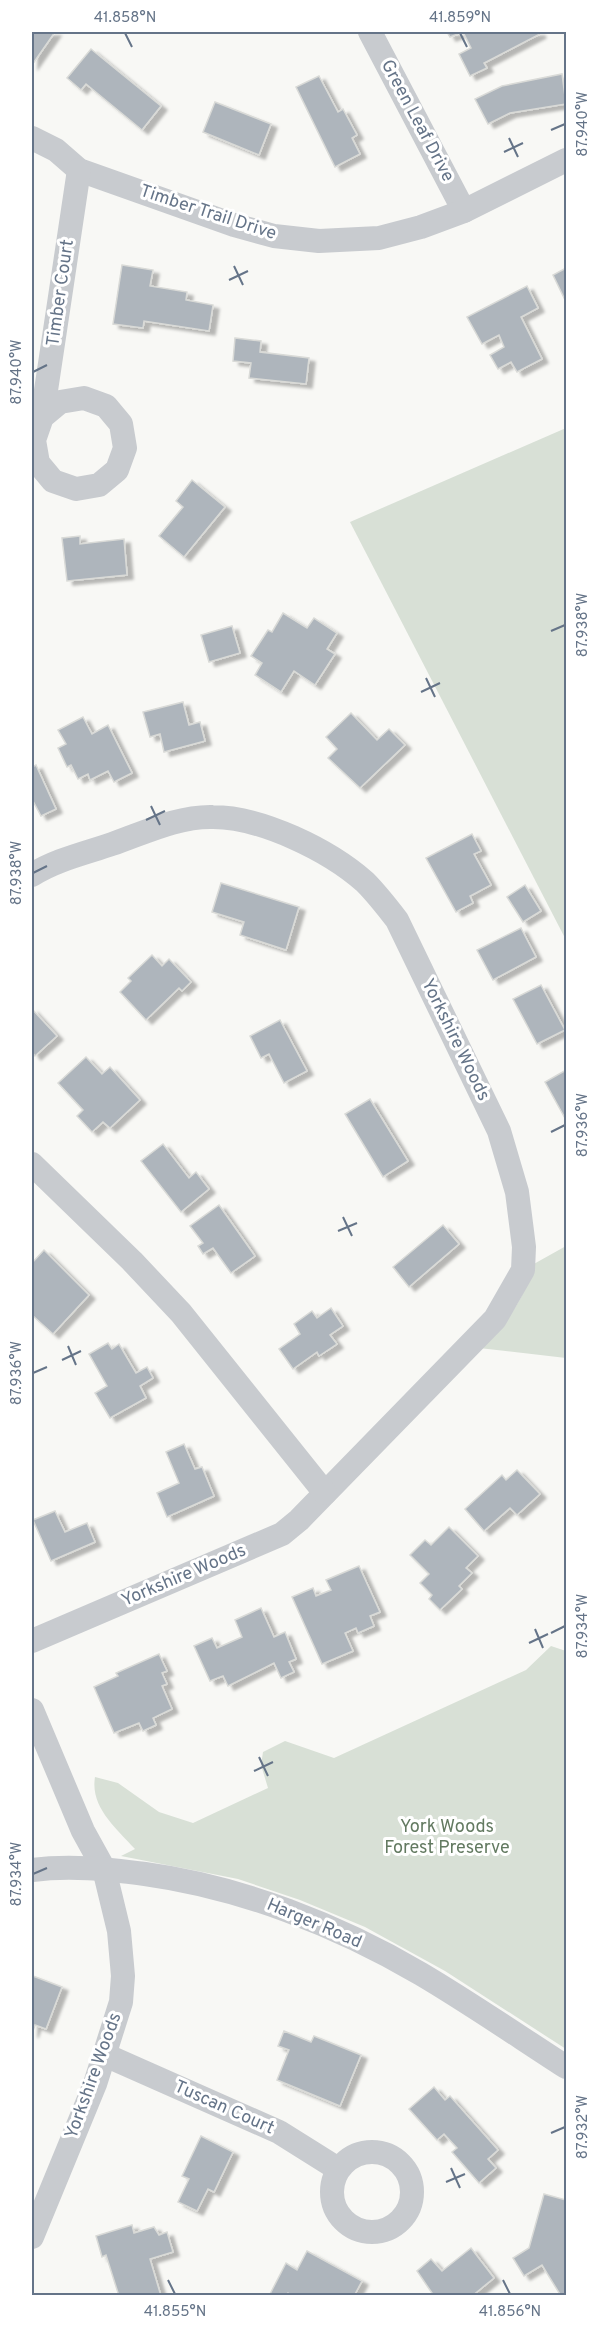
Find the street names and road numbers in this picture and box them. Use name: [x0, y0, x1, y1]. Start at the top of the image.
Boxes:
street label: Green Leaf Drive: [375, 56, 459, 186]
street label: Timber Trail Drive: [137, 180, 279, 246]
street label: Timber Court: [42, 238, 80, 348]
street label: Yorkshire Woods: [415, 975, 495, 1105]
street label: Yorkshire Woods: [118, 1539, 250, 1613]
street label: Harger Road: [263, 1894, 365, 1954]
street label: Yorkshire Woods: [60, 2010, 128, 2142]
street label: Tuscan Court: [170, 2076, 278, 2140]

